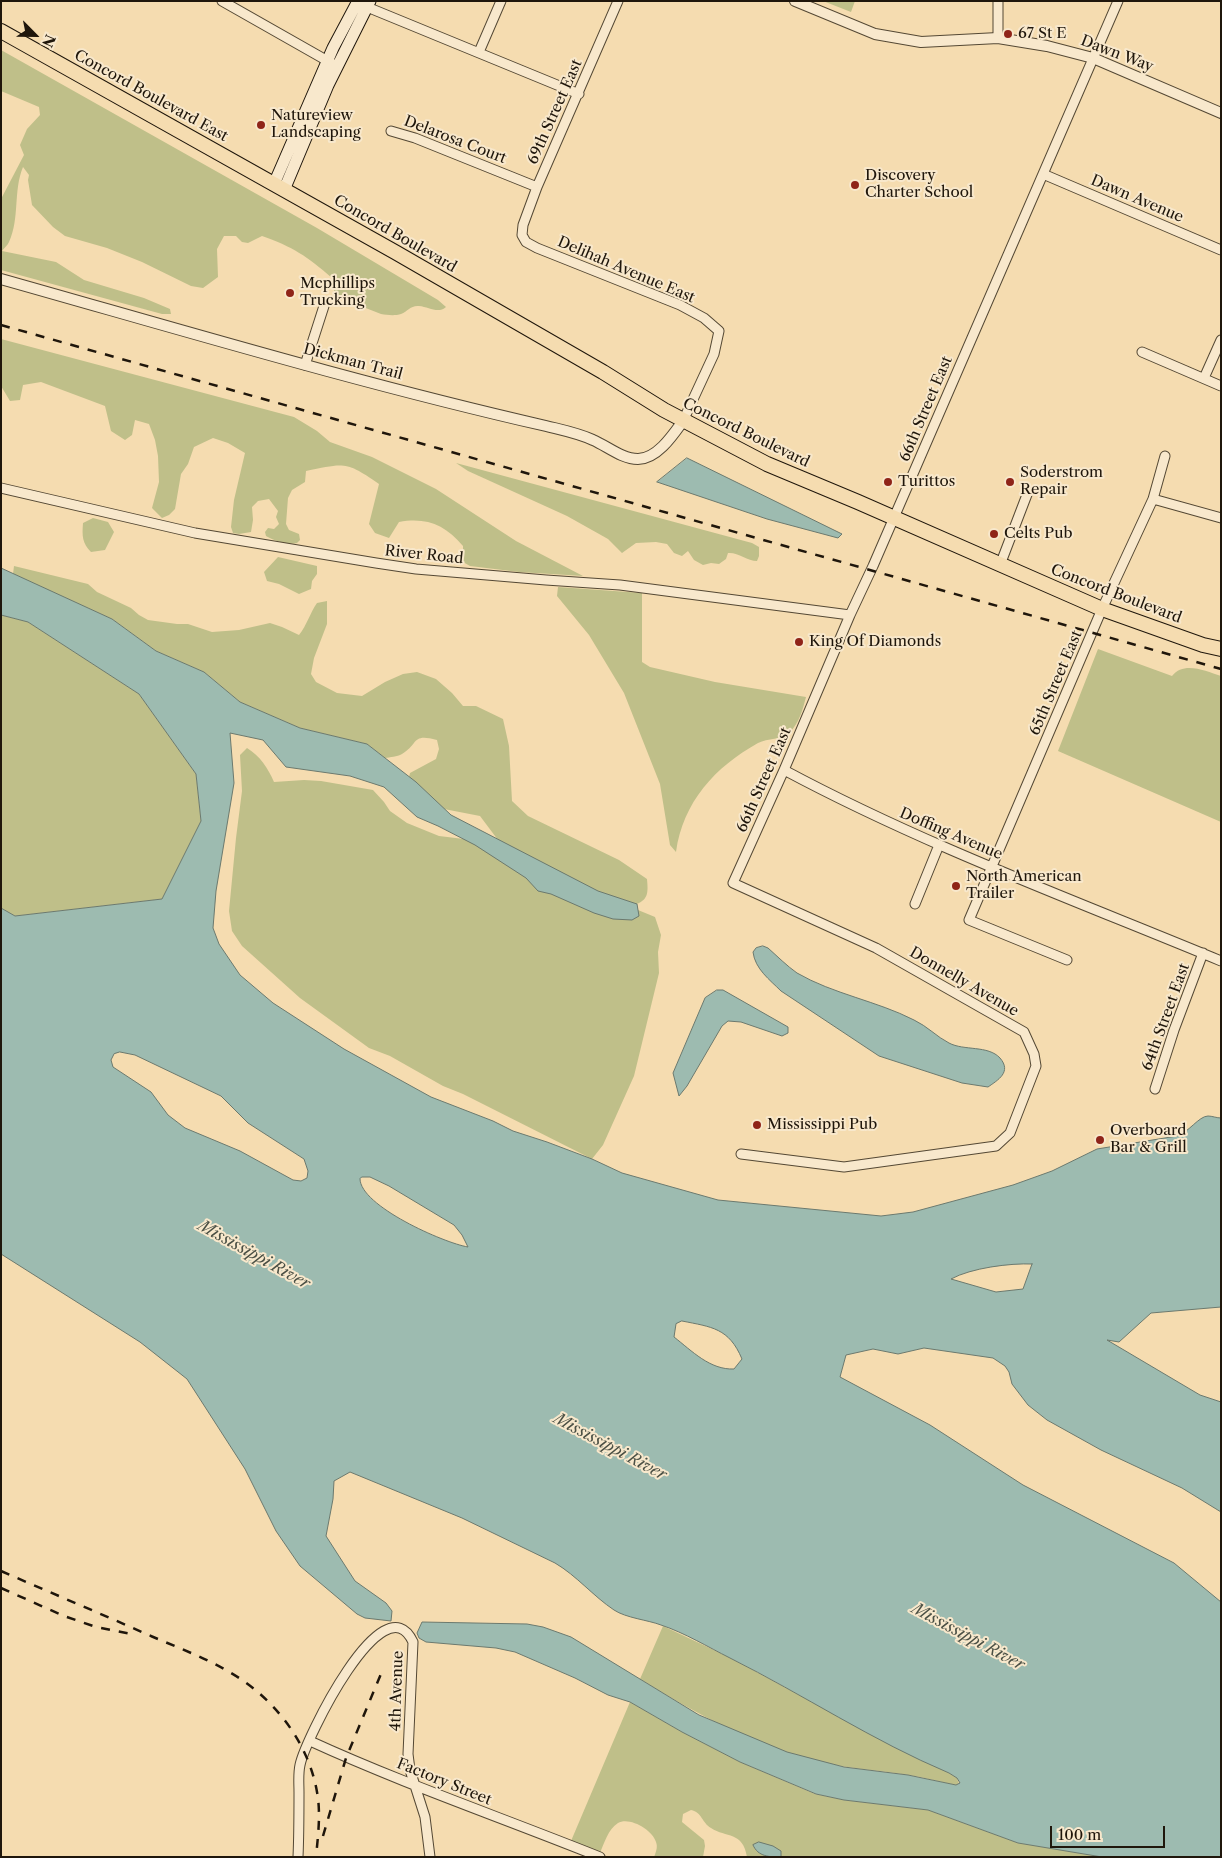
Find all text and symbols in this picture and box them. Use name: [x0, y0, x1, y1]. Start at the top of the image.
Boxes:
north arrow: [10, 10, 60, 60]
place label: 67 St E: [1018, 25, 1067, 43]
marker: 67 St E: [1002, 28, 1014, 40]
text: N: [38, 32, 59, 50]
street label: Dawn Way: [1078, 32, 1156, 76]
street label: Concord Boulevard East: [71, 46, 231, 146]
street label: 69th Street East: [524, 57, 586, 167]
place label: Natureview Landscaping: [271, 107, 361, 142]
street label: Delarosa Court: [401, 112, 509, 168]
marker: Natureview Landscaping: [255, 119, 267, 131]
place label: Discovery Charter School: [865, 167, 973, 202]
street label: Dawn Avenue: [1088, 171, 1186, 227]
marker: Discovery Charter School: [849, 179, 861, 191]
street label: Concord Boulevard: [330, 192, 460, 276]
street label: Delihah Avenue East: [555, 233, 697, 307]
place label: Mcphillips Trucking: [300, 275, 375, 310]
marker: Mcphillips Trucking: [284, 287, 296, 299]
street label: Dickman Trail: [301, 340, 405, 384]
street label: 66th Street East: [896, 354, 956, 464]
street label: Concord Boulevard: [680, 394, 812, 472]
place label: Soderstrom Repair: [1020, 464, 1103, 499]
place label: Turittos: [898, 473, 955, 491]
marker: Turittos: [882, 476, 894, 488]
marker: Soderstrom Repair: [1004, 476, 1016, 488]
place label: Celts Pub: [1004, 525, 1072, 543]
marker: Celts Pub: [988, 528, 1000, 540]
street label: River Road: [384, 542, 464, 568]
street label: Concord Boulevard: [1048, 561, 1184, 627]
street label: 65th Street East: [1026, 628, 1086, 738]
place label: King Of Diamonds: [809, 633, 941, 651]
marker: King Of Diamonds: [793, 636, 805, 648]
street label: 66th Street East: [733, 725, 795, 835]
street label: Doffing Avenue: [897, 804, 1005, 864]
place label: North American Trailer: [966, 868, 1082, 903]
marker: North American Trailer: [950, 880, 962, 892]
street label: Donnelly Avenue: [906, 943, 1022, 1021]
street label: 64th Street East: [1138, 961, 1194, 1073]
place label: Mississippi Pub: [767, 1116, 877, 1134]
marker: Mississippi Pub: [751, 1119, 763, 1131]
place label: Overboard Bar & Grill: [1110, 1122, 1187, 1157]
marker: Overboard Bar & Grill: [1094, 1134, 1106, 1146]
water label: Mississippi River: [195, 1216, 313, 1294]
water label: Mississippi River: [550, 1409, 670, 1485]
water label: Mississippi River: [908, 1599, 1028, 1675]
street label: 4th Avenue: [387, 1650, 407, 1732]
street label: Factory Street: [394, 1755, 494, 1809]
scale bar: [1052, 1816, 1167, 1848]
text: 100 m: [1058, 1825, 1101, 1844]

